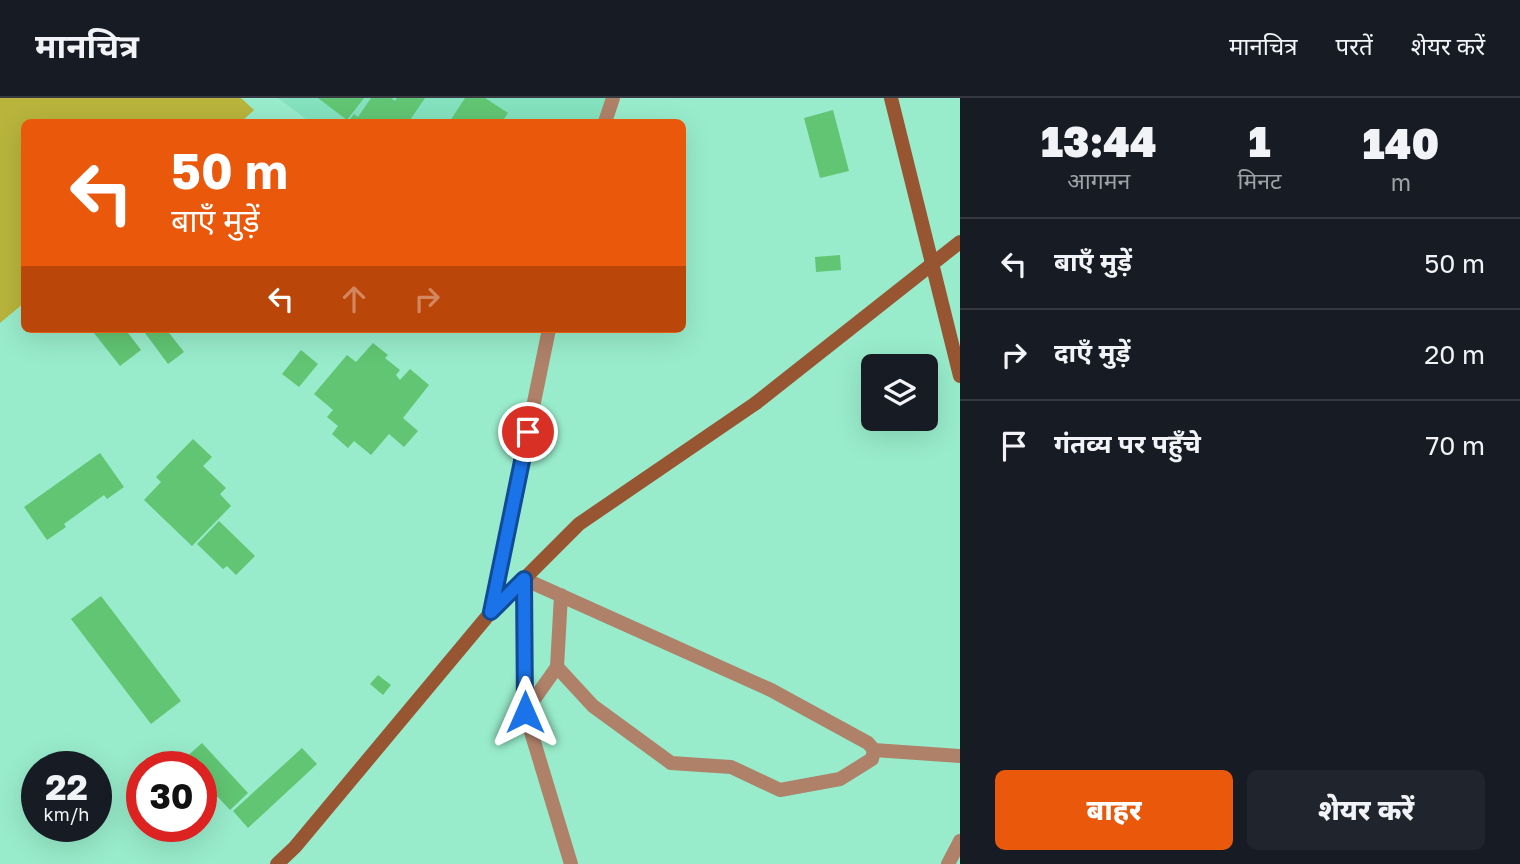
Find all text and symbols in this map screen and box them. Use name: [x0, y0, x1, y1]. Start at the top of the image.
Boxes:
text: मानचित्र: [35, 26, 139, 65]
text: मानचित्र: [1229, 31, 1298, 60]
text: परतें: [1336, 31, 1373, 60]
text: शेयर करें: [1411, 31, 1485, 60]
text: 13:44: [1041, 116, 1157, 166]
text: 1: [1249, 116, 1271, 166]
text: 140: [1363, 118, 1439, 168]
text: 50 m: [171, 141, 288, 200]
icon: left: [56, 147, 147, 238]
text: आगमन: [1067, 166, 1130, 194]
text: मिनट: [1238, 166, 1282, 194]
text: m: [1391, 168, 1411, 196]
text: बाएँ मुड़ें: [171, 201, 260, 239]
icon: left: [995, 245, 1033, 283]
text: बाएँ मुड़ें: [1054, 246, 1132, 277]
text: 50 m: [1424, 248, 1485, 279]
icon: left: [262, 280, 300, 318]
icon: ahead: [335, 280, 373, 318]
icon: right: [408, 280, 446, 318]
icon: right: [995, 336, 1033, 374]
text: दाएँ मुड़ें: [1054, 337, 1130, 368]
text: 20 m: [1424, 339, 1485, 370]
map controls: [861, 354, 938, 431]
button: layers: [861, 354, 938, 431]
pin: [498, 402, 558, 462]
icon: arrive: [509, 413, 547, 451]
icon: arrive: [995, 427, 1033, 465]
text: गंतव्य पर पहुँचे: [1054, 428, 1201, 459]
text: 70 m: [1426, 430, 1485, 461]
position arrow: [488, 675, 562, 749]
speed limit sign: 30: [126, 751, 217, 842]
text: 22: [45, 766, 88, 808]
button: बाहर: [995, 770, 1233, 850]
button: शेयर करें: [1247, 770, 1485, 850]
text: km/h: [44, 803, 89, 825]

